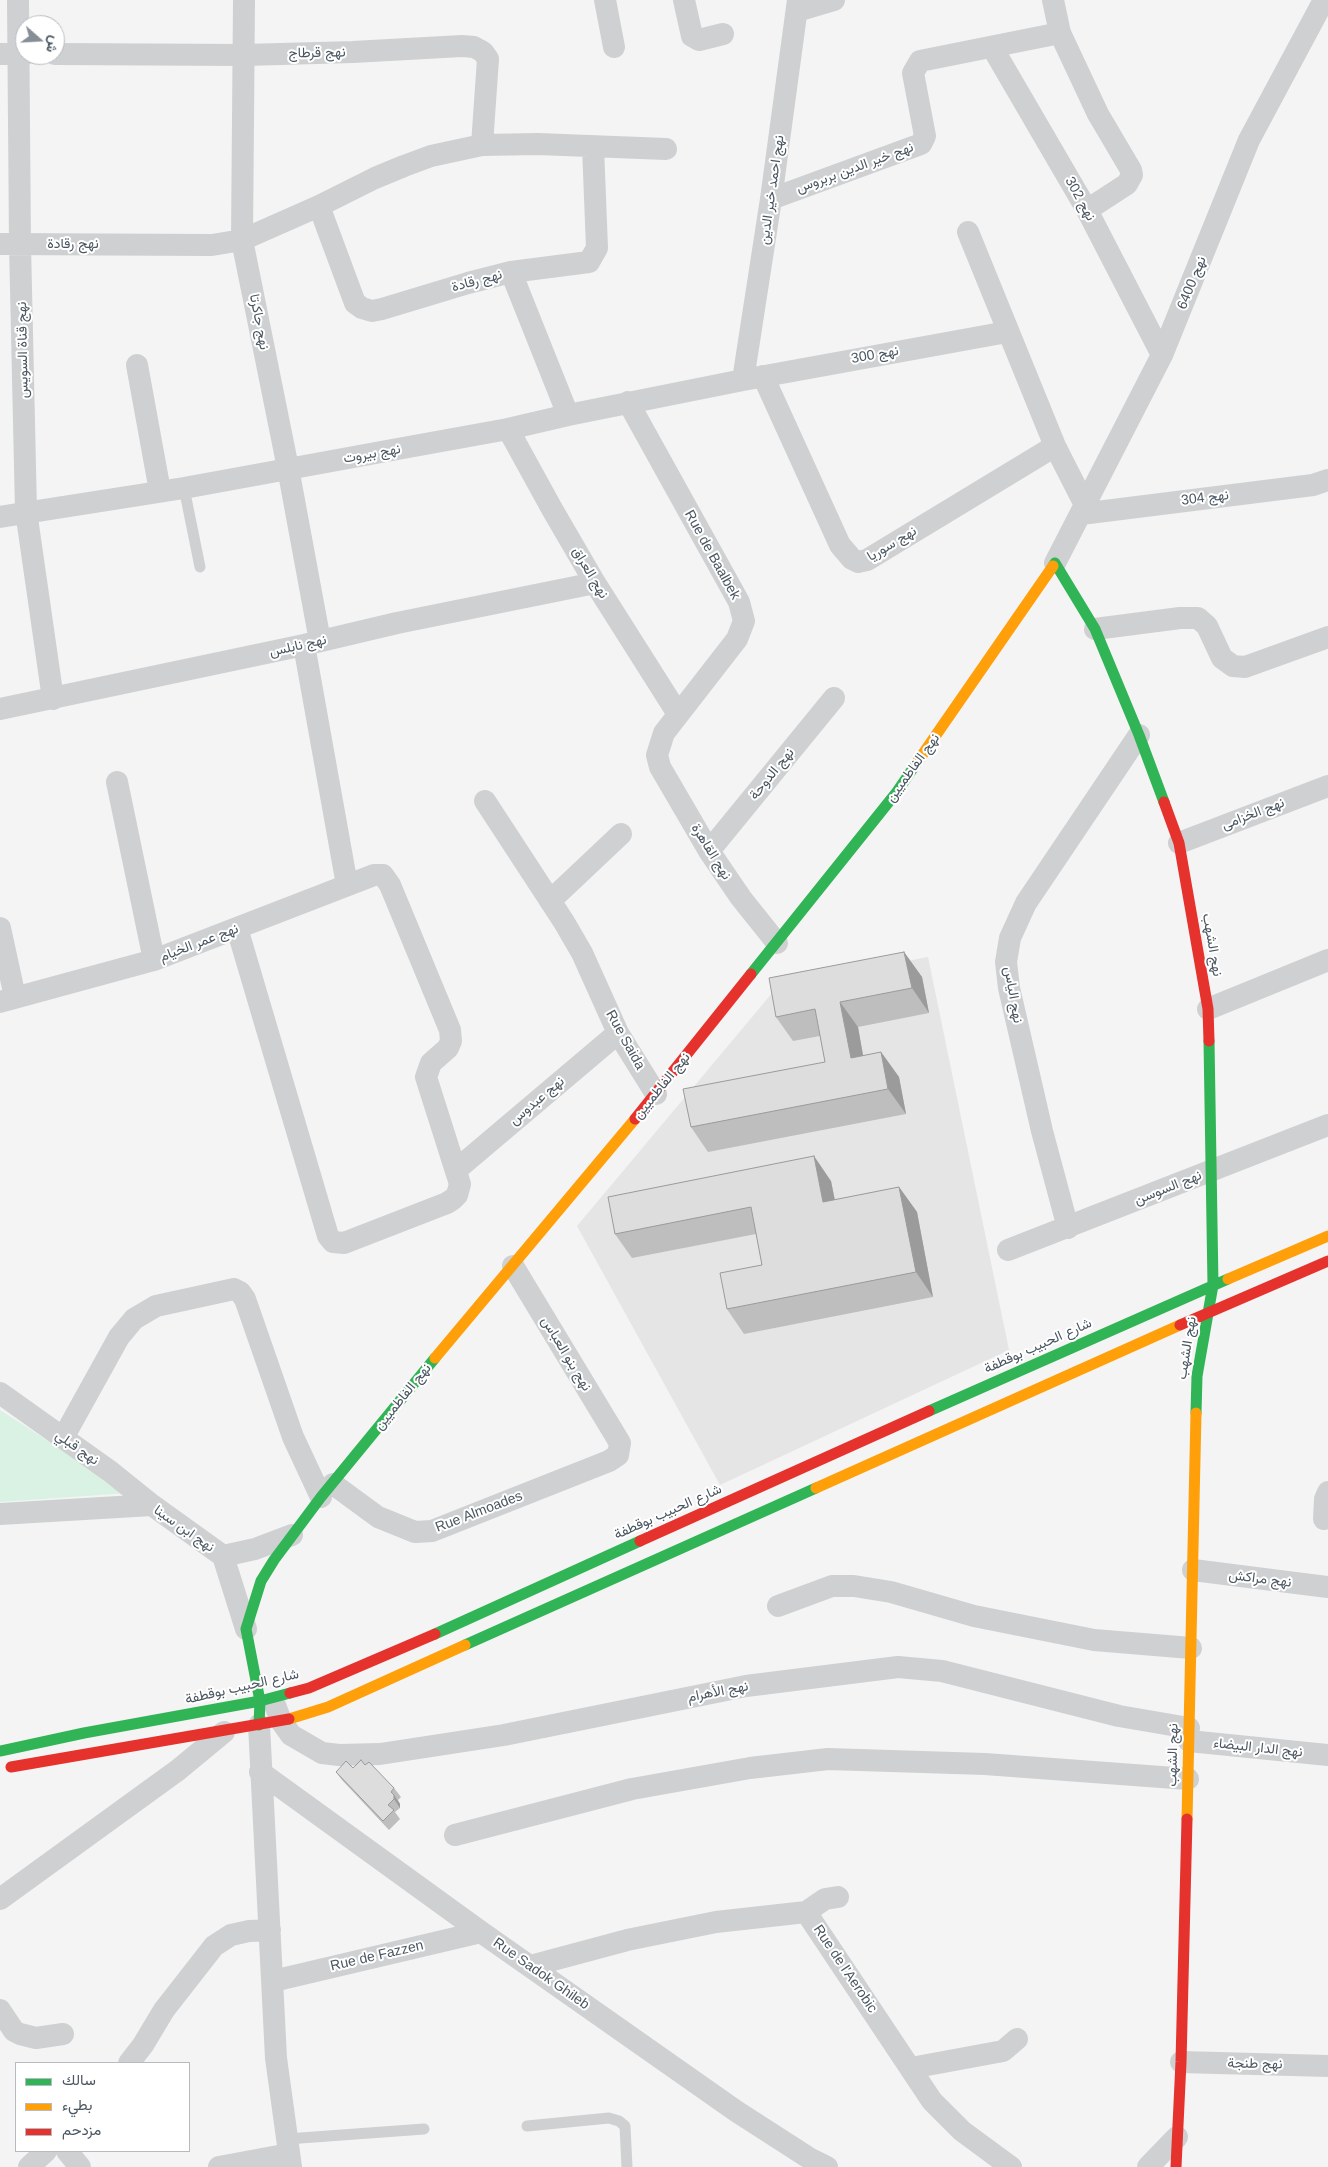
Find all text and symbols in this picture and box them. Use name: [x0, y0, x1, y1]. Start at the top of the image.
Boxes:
north arrow: [15, 15, 65, 65]
text: ش: [43, 34, 64, 55]
street label: نهج قرطاج: [288, 44, 346, 62]
street label: نهج احمد خير الدين: [756, 134, 788, 246]
street label: نهج خير الدين بربروس: [794, 139, 916, 197]
street label: نهج 302: [1061, 174, 1099, 224]
street label: نهج رقادة: [47, 236, 99, 252]
street label: نهج 6400: [1174, 254, 1210, 312]
street label: نهج رقادة: [450, 266, 504, 296]
street label: نهج جاكرتا: [245, 293, 273, 351]
street label: نهج قناة السويس: [14, 302, 32, 398]
street label: نهج 300: [850, 343, 900, 367]
street label: نهج بيروت: [342, 441, 402, 467]
street label: نهج 304: [1180, 487, 1230, 509]
street label: Rue de Baalbek: [681, 507, 743, 603]
street label: نهج سوريا: [864, 523, 920, 565]
street label: نهج العراق: [568, 544, 612, 602]
street label: نهج نابلس: [268, 631, 328, 661]
street label: نهج الفاطميين: [882, 730, 944, 806]
street label: نهج الدوحة: [746, 745, 798, 803]
street label: نهج الخزامى: [1219, 794, 1287, 834]
street label: نهج القاهرة: [687, 821, 735, 883]
street label: نهج الشهب: [1198, 912, 1226, 978]
street label: نهج عمر الخيام: [157, 920, 241, 966]
street label: نهج الياس: [1000, 965, 1026, 1025]
street label: Rue Saida: [602, 1007, 648, 1073]
street label: نهج الفاطميين: [630, 1049, 694, 1123]
street label: نهج عبدوس: [506, 1073, 568, 1129]
street label: نهج السوسن: [1132, 1167, 1204, 1209]
street label: نهج بنو العباس: [537, 1314, 595, 1394]
street label: شارع الحبيب بوقطفة: [982, 1315, 1094, 1377]
street label: نهج الشهب: [1174, 1315, 1200, 1381]
street label: نهج الفاطميين: [371, 1360, 435, 1434]
street label: نهج قبلي: [52, 1427, 102, 1469]
street label: شارع الحبيب بوقطفة: [612, 1481, 724, 1543]
street label: Rue Almoades: [433, 1488, 525, 1536]
street label: نهج ابن سينا: [150, 1502, 218, 1556]
street label: نهج مراكش: [1228, 1567, 1292, 1591]
street label: شارع الحبيب بوقطفة: [184, 1666, 300, 1708]
street label: نهج الأهرام: [686, 1678, 750, 1706]
street label: نهج الشهب: [1164, 1723, 1182, 1787]
street label: نهج الدار البيضاء: [1213, 1735, 1303, 1761]
street label: Rue de l'Aerobic: [809, 1922, 881, 2016]
street label: Rue Sadok Ghileb: [490, 1935, 592, 2013]
street label: Rue de Fazzen: [329, 1937, 425, 1975]
street label: نهج طنجة: [1227, 2055, 1283, 2073]
legend: [15, 2062, 190, 2152]
text: سالك: [62, 2071, 96, 2088]
text: بطيء: [62, 2096, 92, 2113]
text: مزدحم: [62, 2121, 101, 2138]

